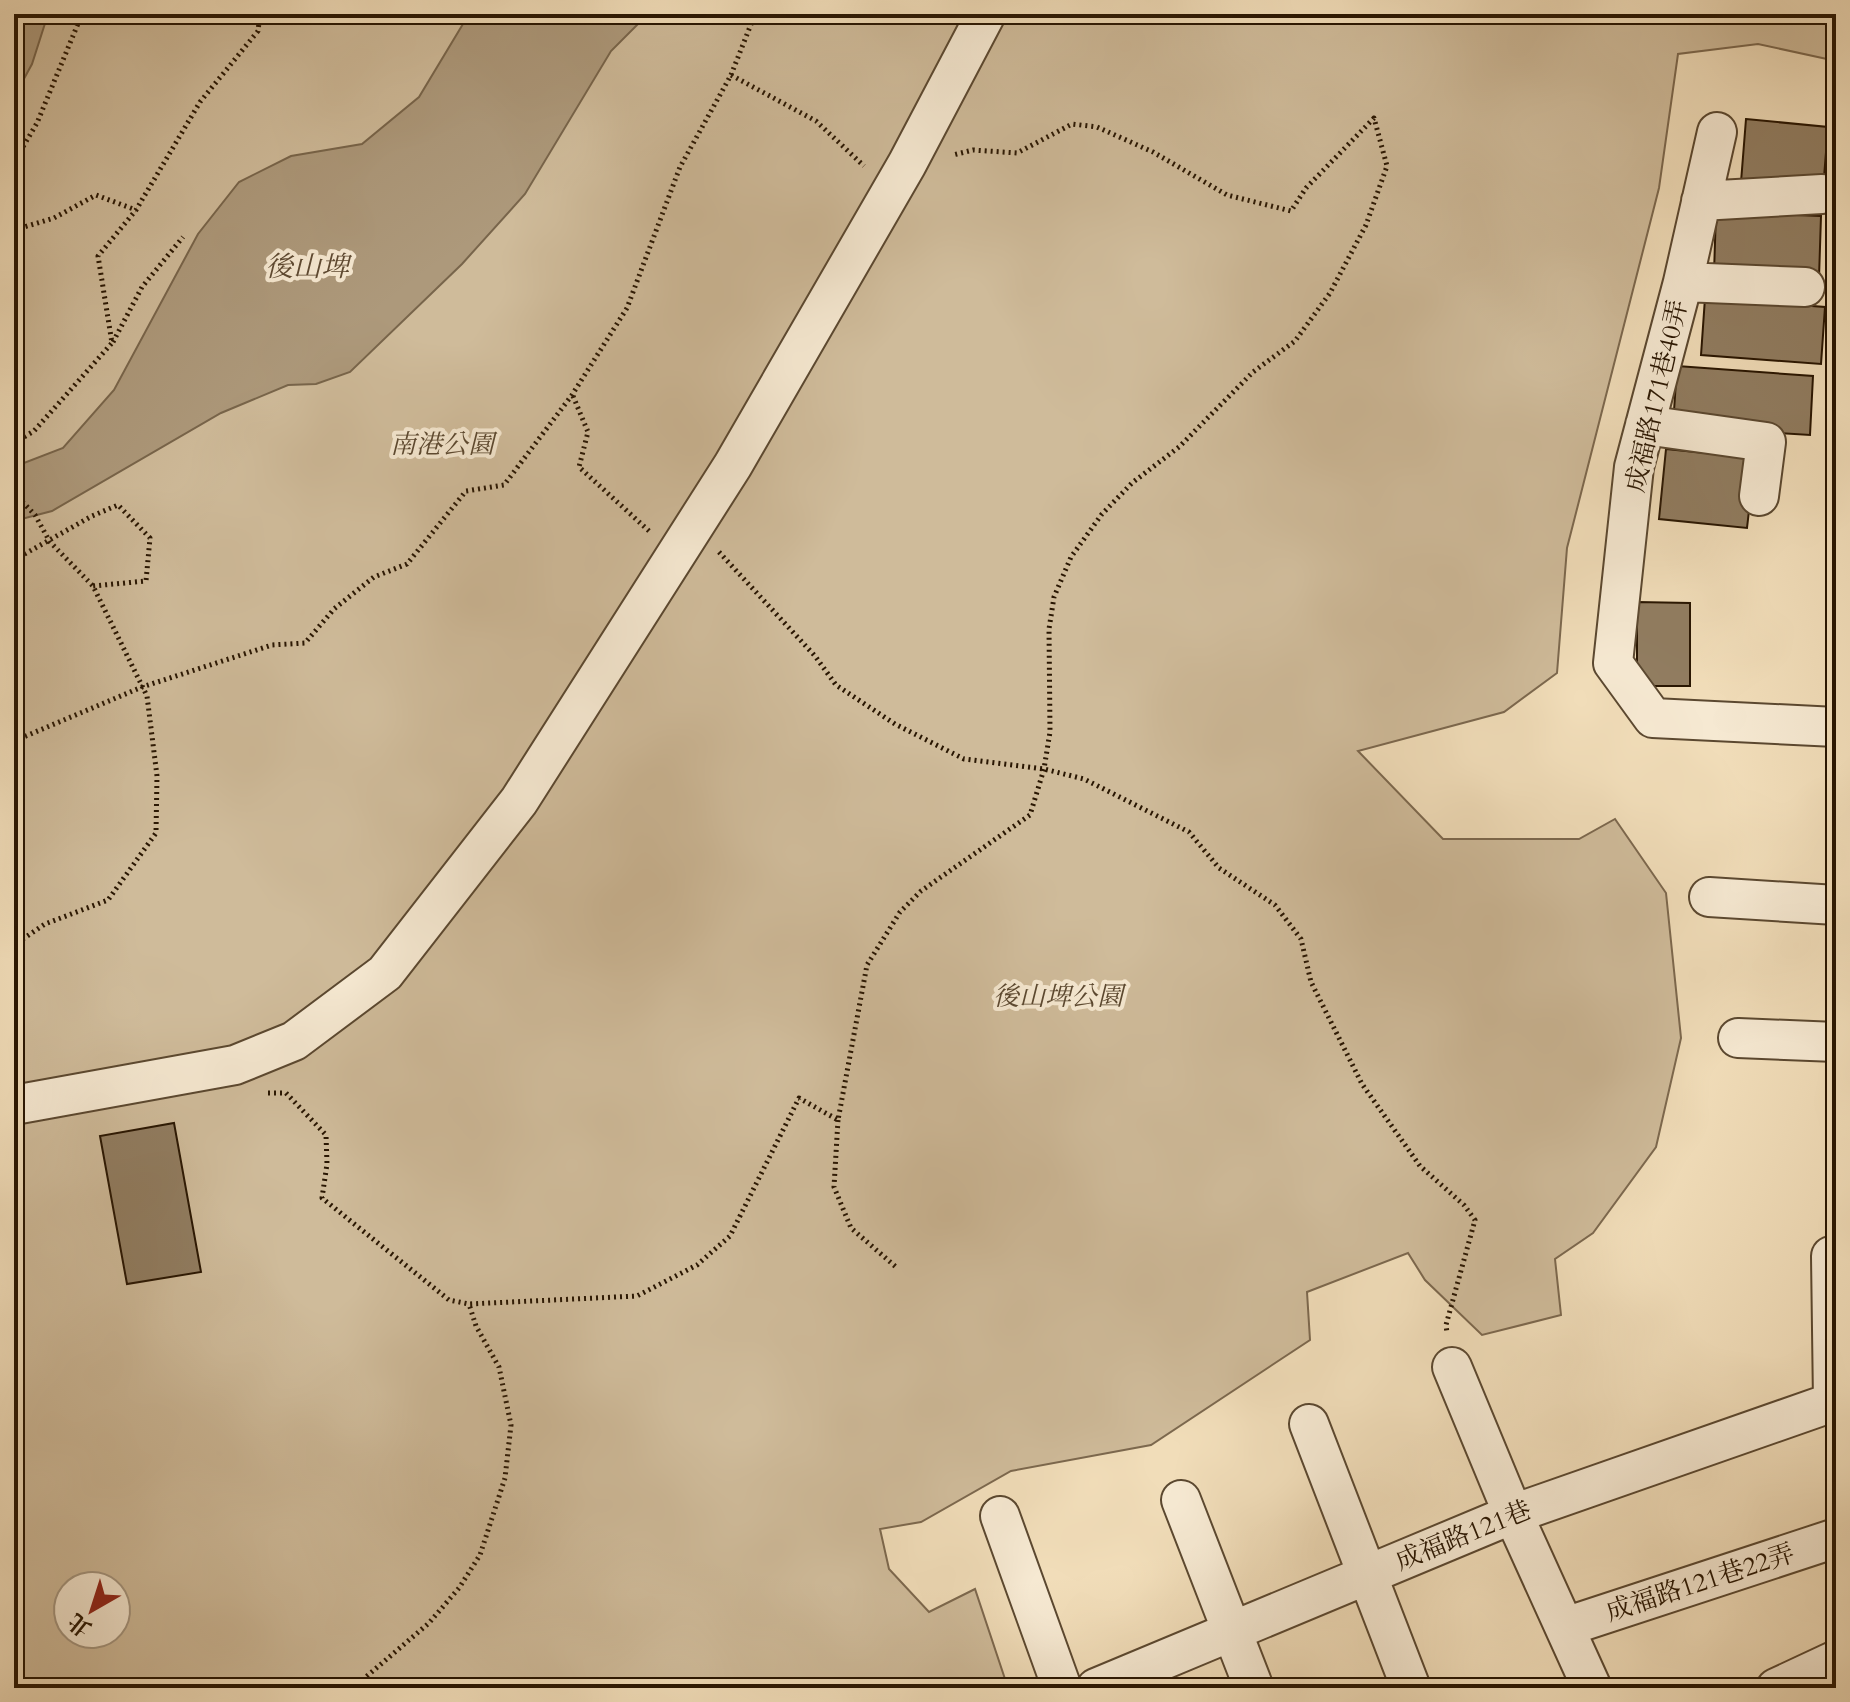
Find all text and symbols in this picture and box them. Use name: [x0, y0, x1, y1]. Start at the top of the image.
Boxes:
water label: 後山埤: [265, 248, 353, 286]
street label: 成福路171巷40弄: [1617, 296, 1696, 496]
park label: 南港公園: [390, 427, 498, 462]
park label: 後山埤公園: [993, 979, 1127, 1014]
street label: 成福路121巷: [1390, 1492, 1536, 1579]
street label: 成福路121巷22弄: [1601, 1535, 1799, 1629]
north arrow: [52, 1570, 132, 1650]
text: 北: [62, 1606, 98, 1643]

